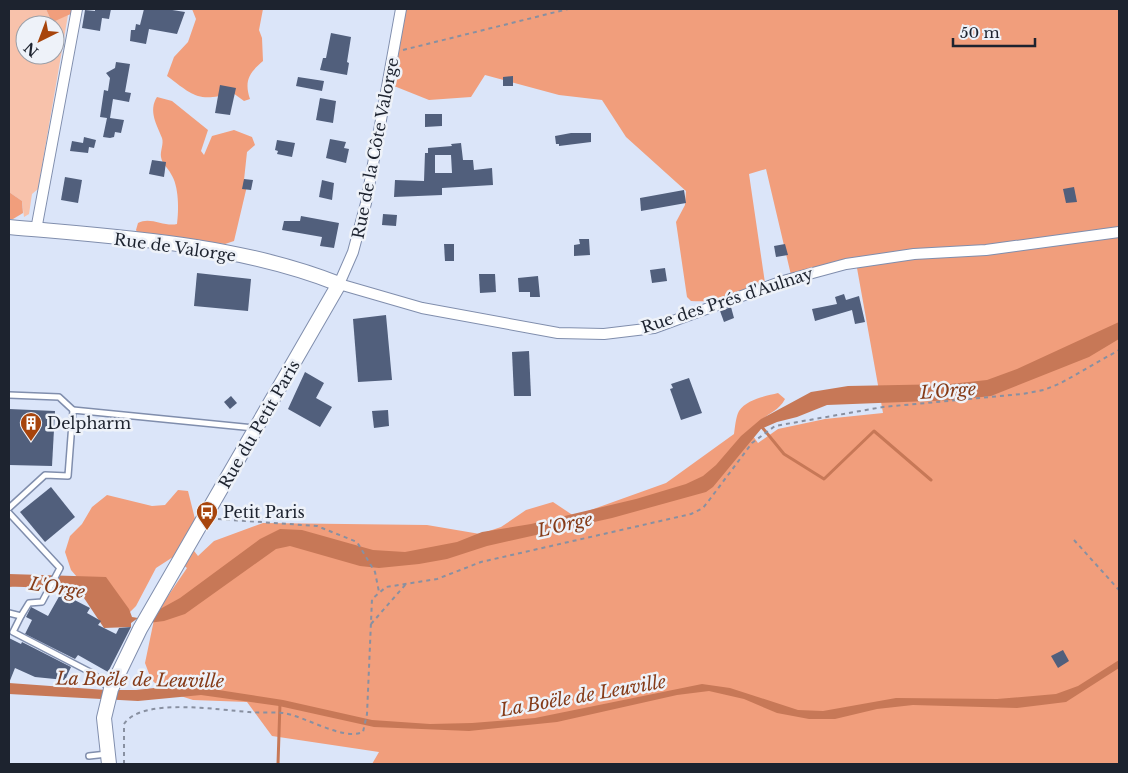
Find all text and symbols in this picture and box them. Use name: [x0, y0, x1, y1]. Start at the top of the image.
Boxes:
north arrow: [15, 15, 65, 65]
scale bar: [953, 15, 1036, 47]
text: 50 m: [960, 23, 1000, 42]
text: N: [20, 39, 42, 61]
street label: Rue de la Côte Valorge: [348, 56, 402, 240]
street label: Rue de Valorge: [113, 229, 237, 265]
street label: Rue des Prés d'Aulnay: [639, 263, 816, 337]
street label: Rue du Petit Paris: [214, 356, 304, 492]
water label: L'Orge: [918, 378, 977, 404]
building icon: Delpharm: [19, 411, 43, 442]
place label: Delpharm: [47, 413, 131, 433]
bus stop icon: Petit Paris: [195, 500, 219, 531]
place label: Petit Paris: [223, 502, 305, 522]
water label: L'Orge: [534, 508, 595, 542]
water label: L'Orge: [27, 573, 86, 603]
water label: La Boële de Leuville: [55, 668, 224, 692]
water label: La Boële de Leuville: [497, 671, 668, 722]

